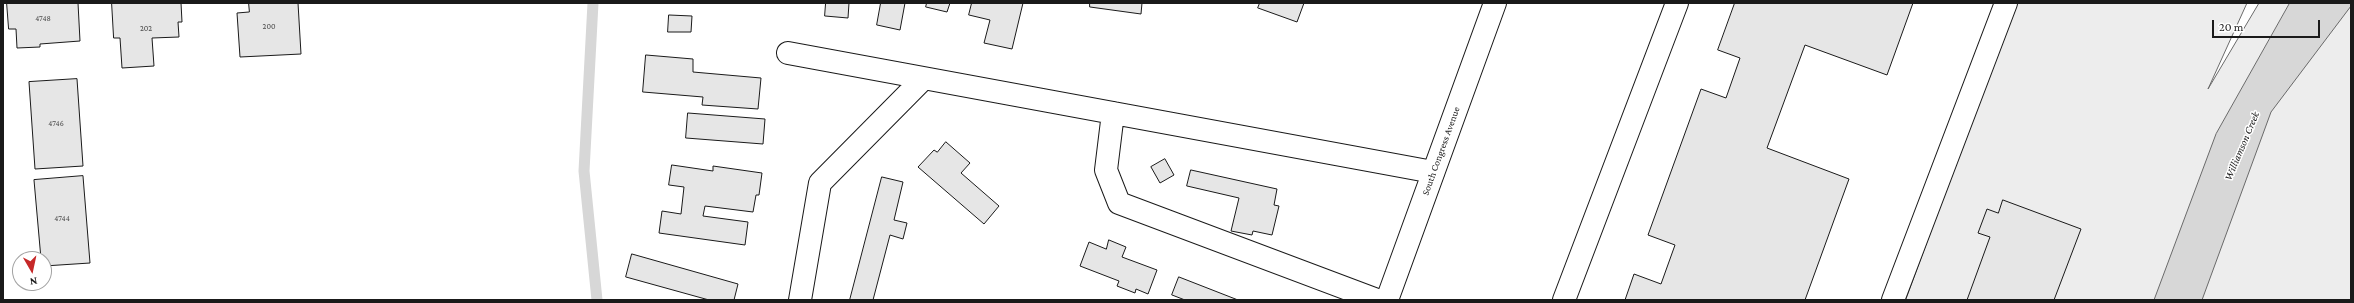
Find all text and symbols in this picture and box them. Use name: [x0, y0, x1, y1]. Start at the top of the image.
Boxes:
scale bar: [2214, 12, 2322, 38]
house number: 4748: [35, 14, 51, 24]
text: 20 m: [2219, 20, 2243, 34]
house number: 200: [263, 22, 275, 32]
house number: 202: [140, 24, 152, 34]
street label: South Congress Avenue: [1419, 105, 1463, 197]
water label: Williamson Creek: [2222, 110, 2262, 182]
house number: 4746: [48, 119, 64, 129]
house number: 4744: [54, 214, 70, 224]
north arrow: [12, 251, 52, 291]
text: N: [29, 275, 38, 288]

